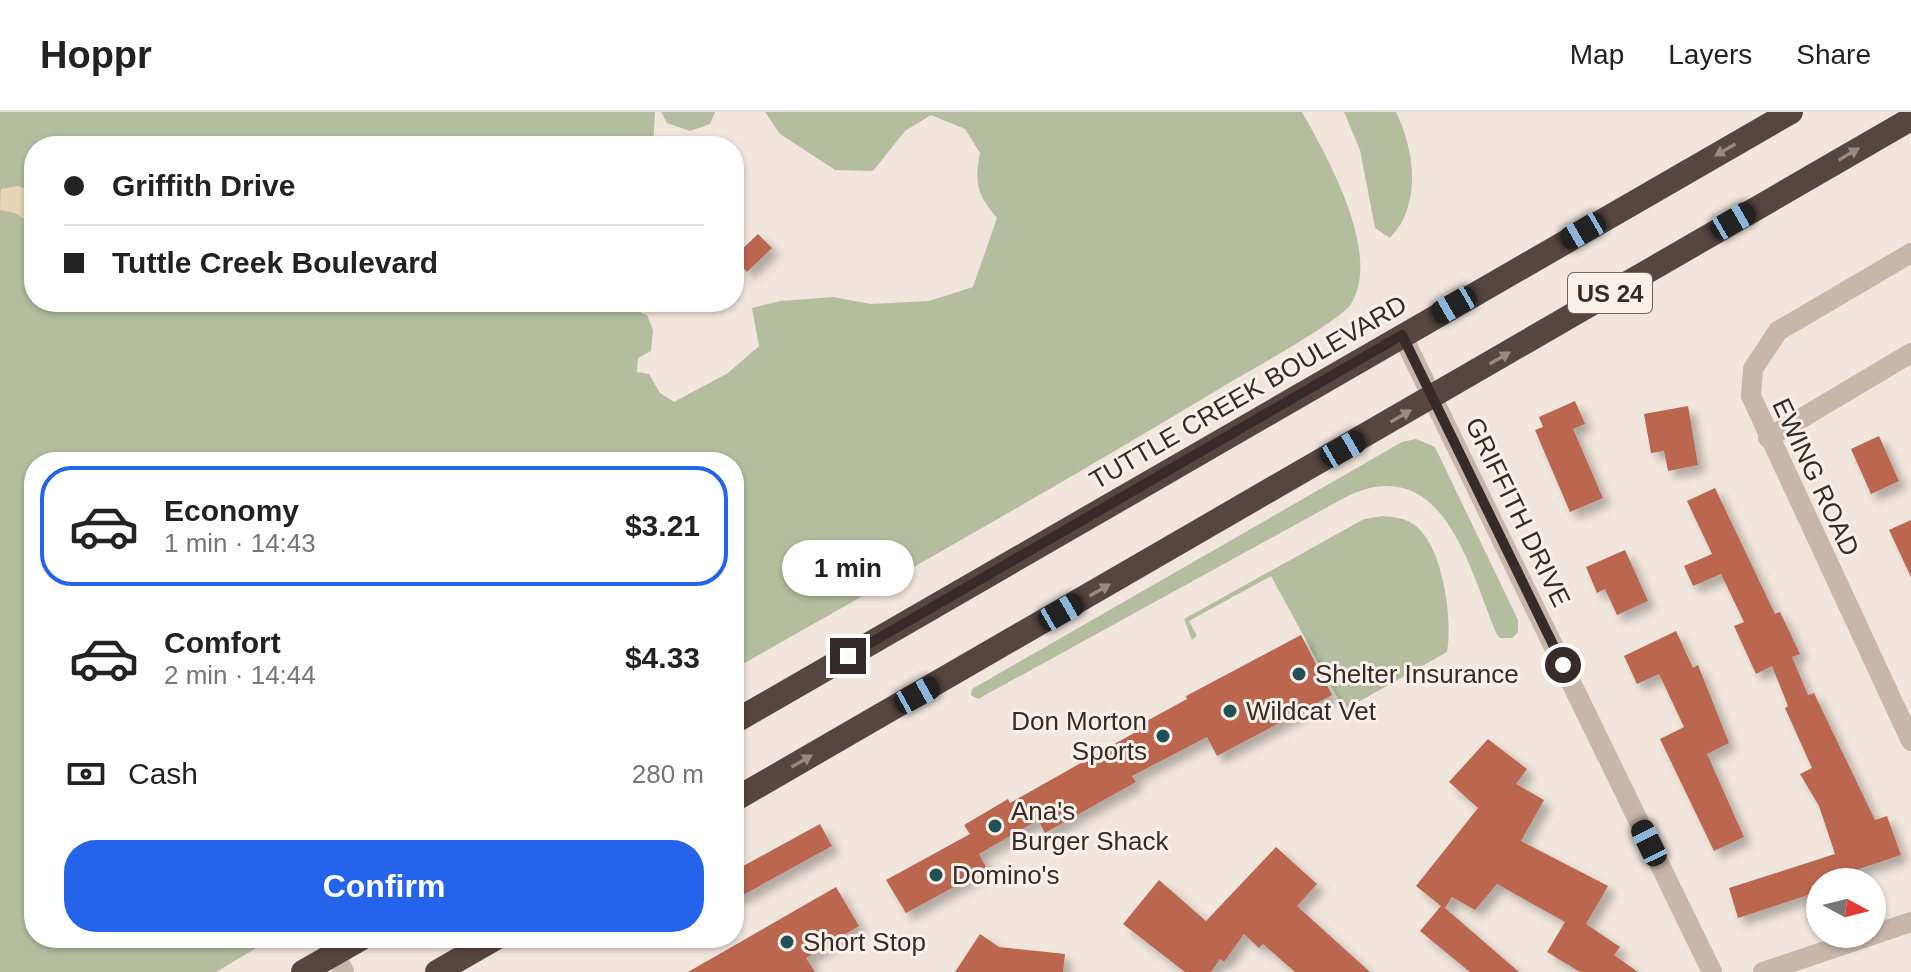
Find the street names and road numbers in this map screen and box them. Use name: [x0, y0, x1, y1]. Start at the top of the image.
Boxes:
road number: US 24: [1568, 273, 1652, 313]
street label: TUTTLE CREEK BOULEVARD: [1084, 289, 1412, 495]
street label: EWING ROAD: [1766, 393, 1866, 561]
street label: GRIFFITH DRIVE: [1459, 413, 1577, 611]

